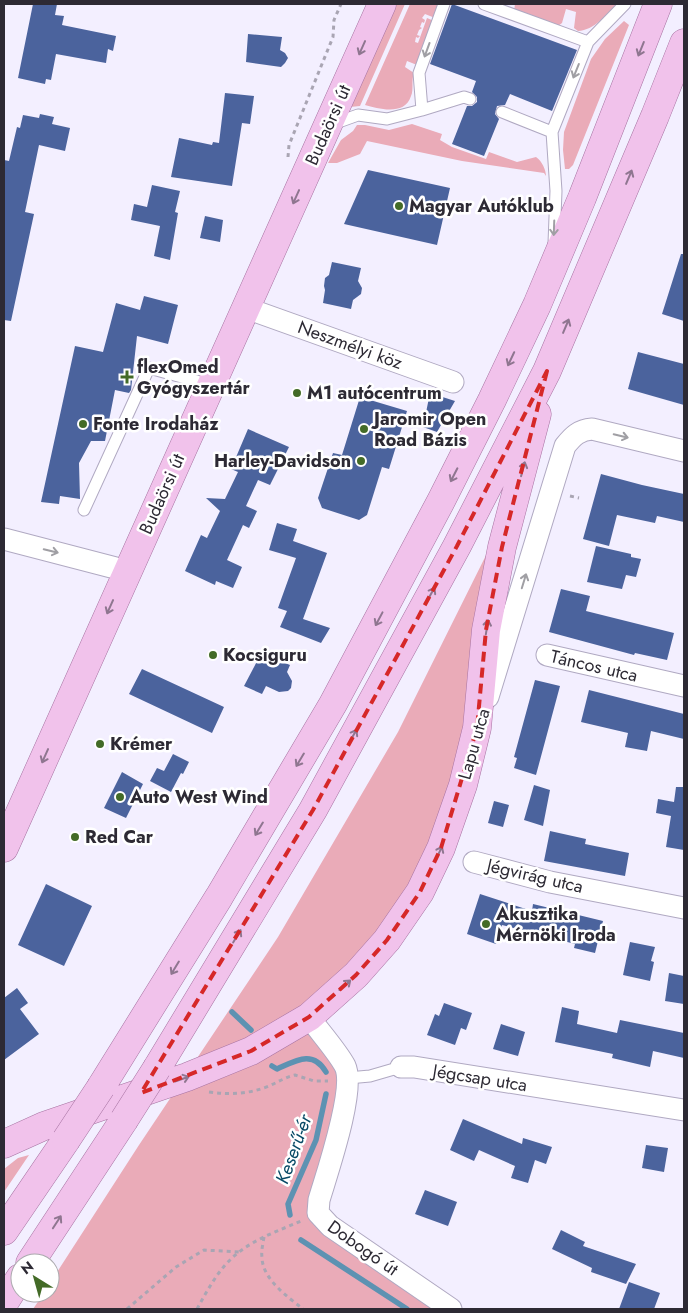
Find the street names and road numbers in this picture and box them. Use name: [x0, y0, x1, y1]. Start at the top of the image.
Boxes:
street label: Budaörsi út: [299, 80, 358, 169]
street label: Neszmélyi köz: [294, 314, 407, 376]
street label: Budaörsi út: [133, 449, 192, 538]
street label: Táncos utca: [548, 643, 640, 689]
street label: Lapu utca: [451, 705, 497, 783]
street label: Jégvirág utca: [482, 852, 586, 900]
street label: Jégcsap utca: [429, 1057, 529, 1098]
street label: Dobogó út: [322, 1214, 404, 1282]

